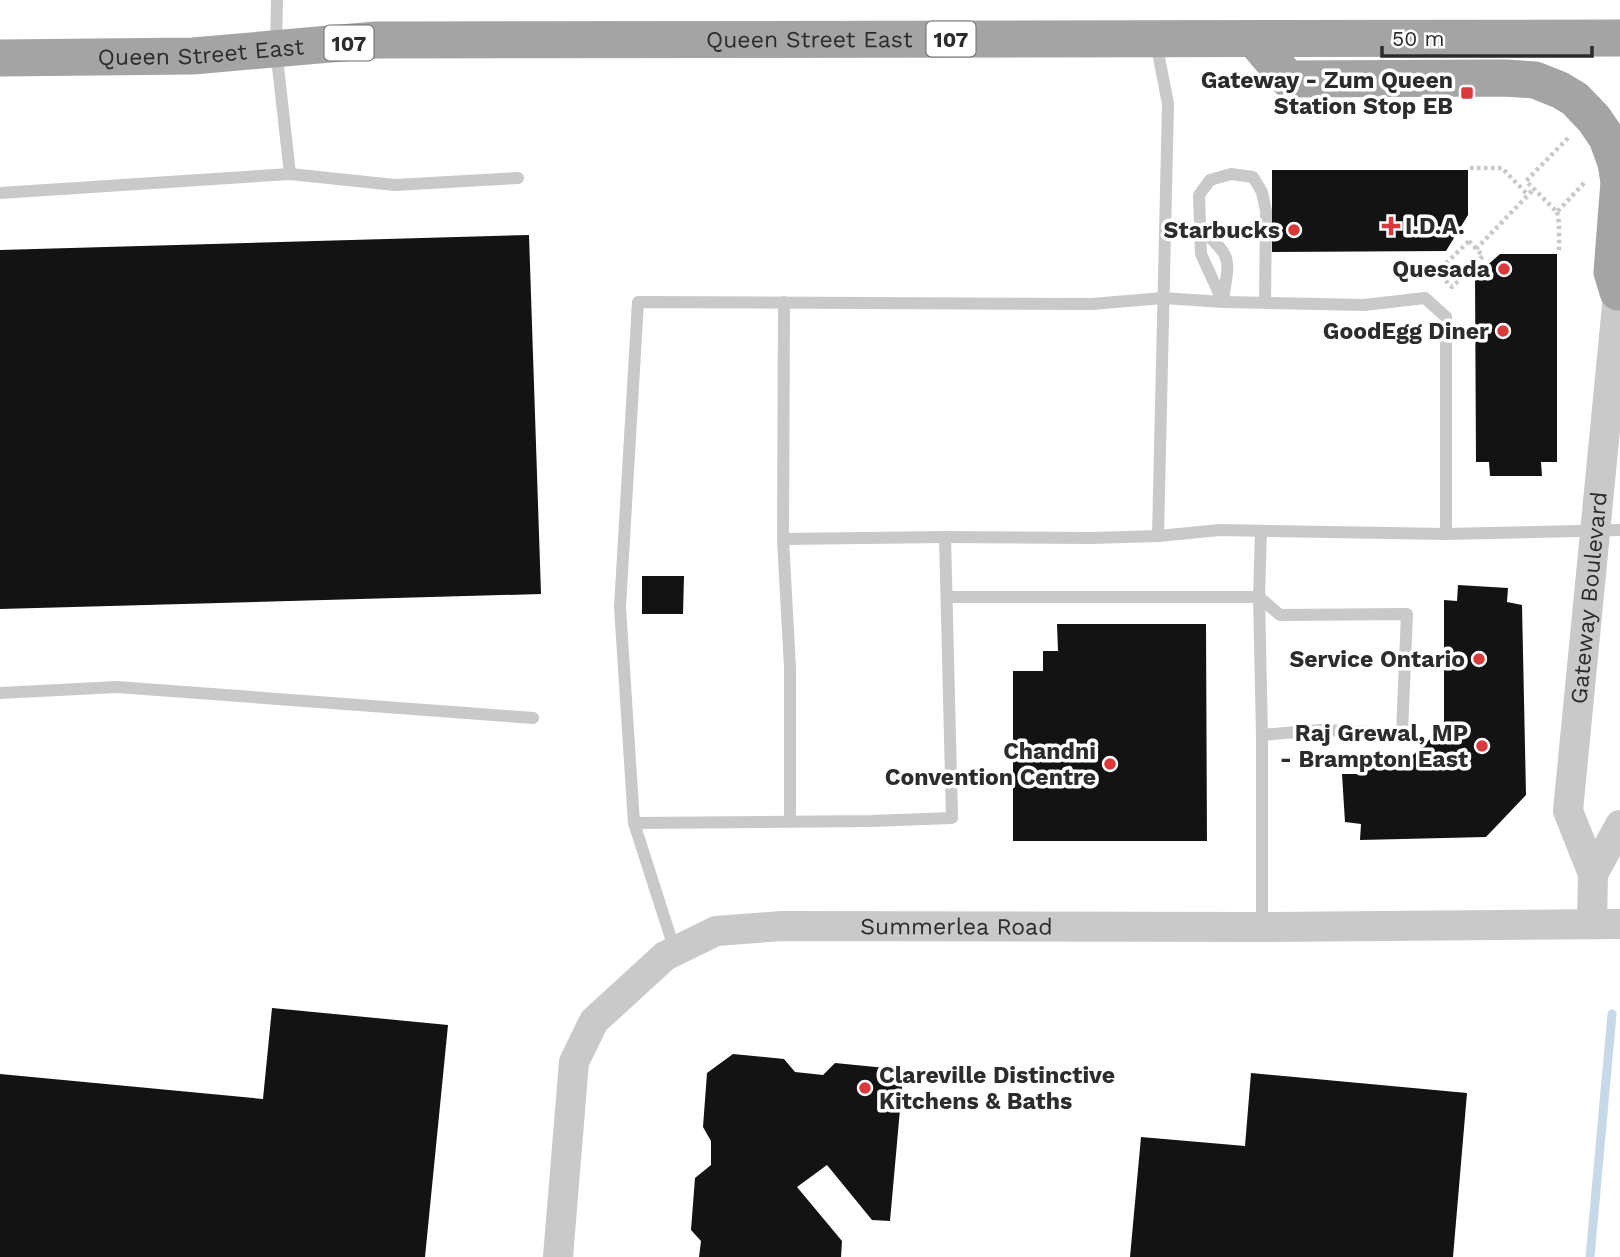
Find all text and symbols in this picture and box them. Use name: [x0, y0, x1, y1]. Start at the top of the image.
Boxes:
scale bar: [1382, 14, 1592, 58]
road number: 107: [926, 22, 976, 56]
road number: 107: [324, 26, 374, 60]
street label: Queen Street East: [706, 26, 913, 53]
text: 50 m: [1392, 26, 1444, 51]
street label: Queen Street East: [98, 33, 305, 70]
place label: Gateway - Zum Queen Station Stop EB: [1201, 67, 1453, 120]
marker: Gateway - Zum Queen Station Stop EB: [1459, 85, 1475, 101]
place label: I.D.A.: [1405, 213, 1465, 240]
place label: Starbucks: [1164, 217, 1280, 244]
marker: I.D.A.: [1383, 218, 1399, 234]
marker: Starbucks: [1286, 222, 1302, 238]
place label: Quesada: [1392, 256, 1491, 283]
marker: Quesada: [1496, 261, 1512, 277]
place label: GoodEgg Diner: [1323, 318, 1489, 345]
marker: GoodEgg Diner: [1495, 323, 1511, 339]
street label: Gateway Boulevard: [1565, 490, 1612, 705]
place label: Service Ontario: [1289, 646, 1465, 673]
marker: Service Ontario: [1471, 651, 1487, 667]
place label: Raj Grewal, MP - Brampton East: [1280, 720, 1468, 773]
place label: Chandni Convention Centre: [885, 738, 1096, 791]
marker: Raj Grewal, MP - Brampton East: [1474, 738, 1490, 754]
marker: Chandni Convention Centre: [1102, 756, 1118, 772]
street label: Summerlea Road: [860, 913, 1053, 940]
place label: Clareville Distinctive Kitchens & Baths: [879, 1062, 1115, 1115]
marker: Clareville Distinctive Kitchens & Baths: [857, 1080, 873, 1096]

